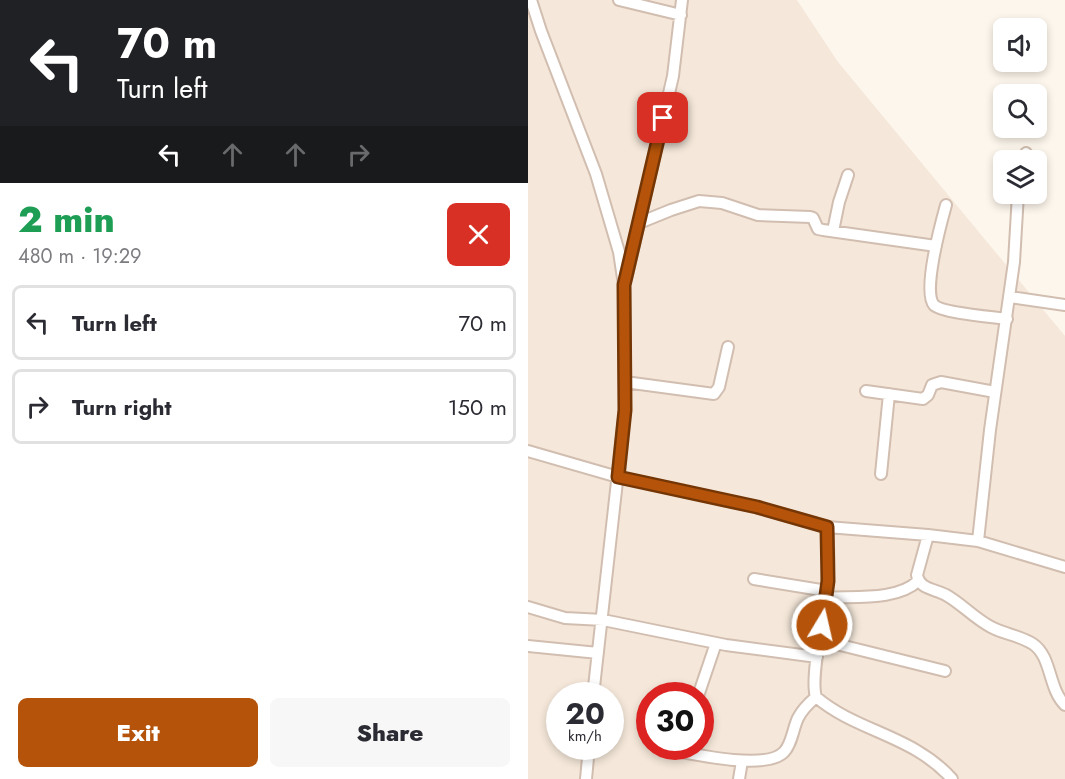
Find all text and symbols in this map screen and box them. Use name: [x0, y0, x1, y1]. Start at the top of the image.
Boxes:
text: 70 m: [117, 13, 217, 74]
map controls: [993, 18, 1047, 204]
button: sound: [993, 18, 1047, 72]
icon: left: [18, 24, 96, 102]
text: Turn left: [117, 69, 207, 108]
button: search: [993, 84, 1047, 138]
pin: [637, 92, 688, 143]
icon: arrive: [646, 101, 679, 134]
icon: left: [153, 138, 186, 171]
icon: ahead: [216, 138, 249, 171]
icon: ahead: [279, 138, 312, 171]
icon: right: [342, 138, 375, 171]
button: layers: [993, 150, 1047, 204]
text: 2 min: [18, 193, 115, 245]
button: close: [447, 203, 510, 266]
text: 480 m · 19:29: [18, 242, 142, 271]
icon: left: [21, 306, 54, 339]
text: Turn left: [72, 307, 157, 339]
text: 70 m: [458, 307, 507, 339]
icon: right: [21, 390, 54, 423]
text: Turn right: [72, 391, 172, 423]
text: 150 m: [448, 391, 507, 423]
position arrow: [790, 593, 854, 657]
speed limit sign: 30: [636, 682, 714, 760]
text: 20: [565, 692, 605, 735]
button: Exit: [18, 698, 258, 767]
button: Share: [270, 698, 510, 767]
text: km/h: [568, 725, 602, 747]

